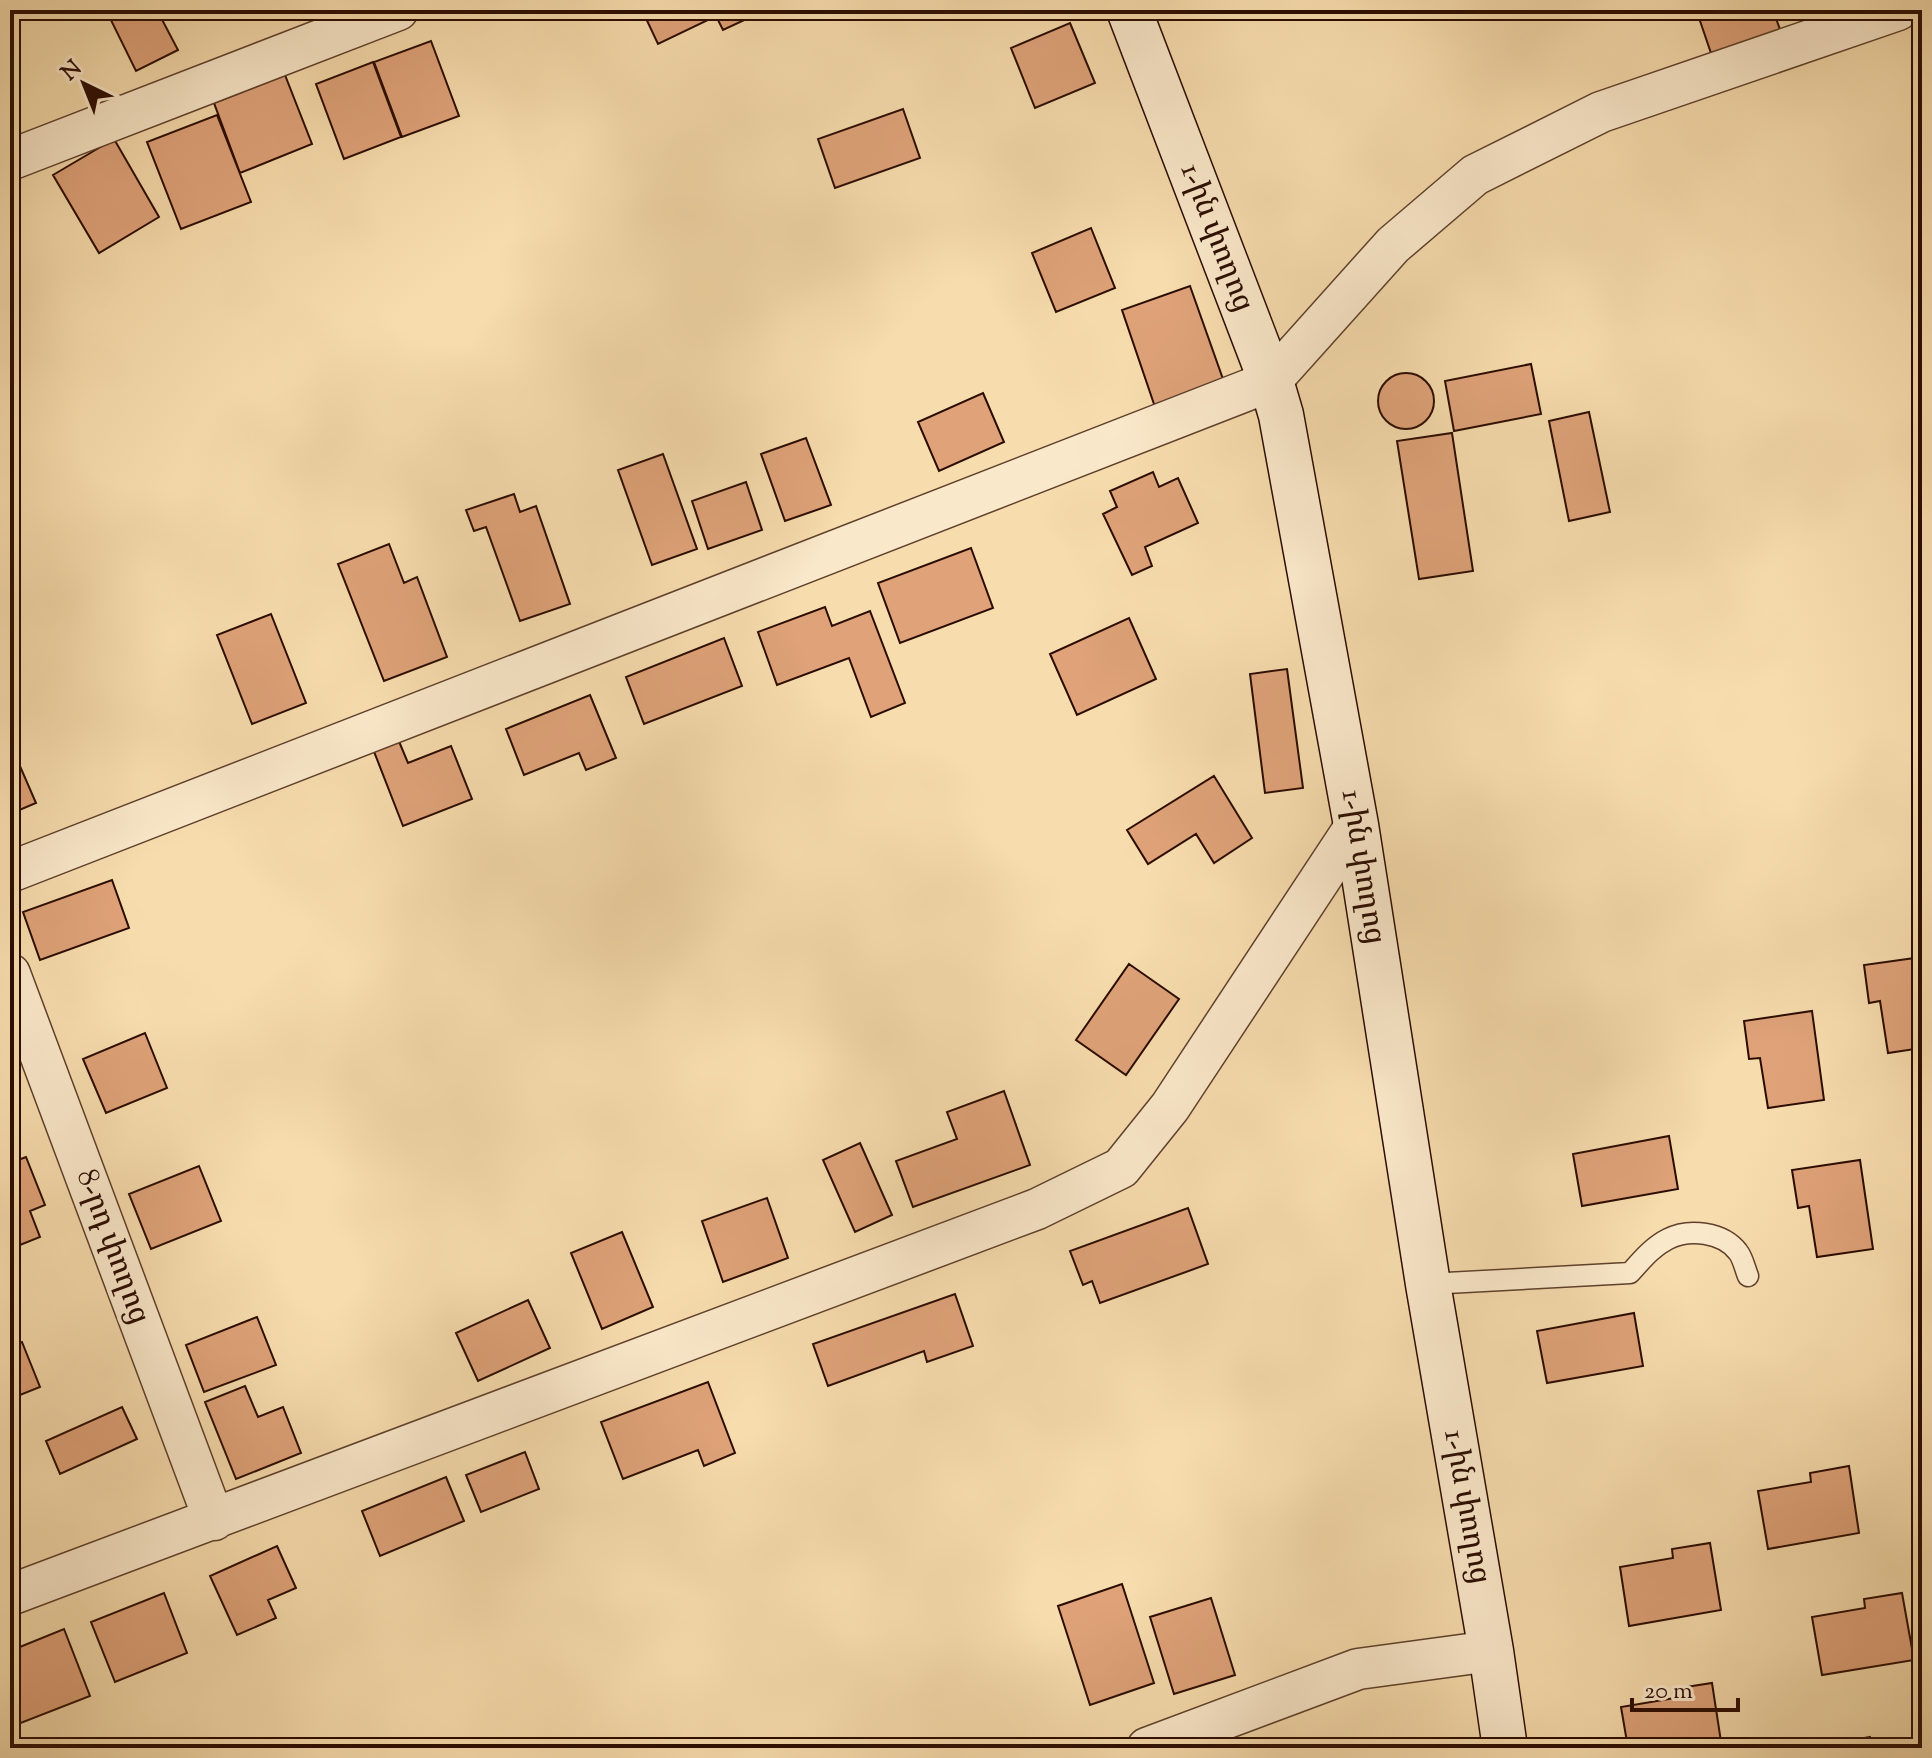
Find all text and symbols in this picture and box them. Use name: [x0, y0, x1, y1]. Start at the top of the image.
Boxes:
north arrow: [44, 44, 124, 124]
text: N: [55, 54, 90, 89]
street label: 1-ին փողոց: [1168, 158, 1264, 318]
street label: 1-ին փողոց: [1329, 787, 1395, 947]
street label: 8-րդ փողոց: [64, 1164, 160, 1330]
street label: 1-ին փողոց: [1431, 1427, 1501, 1587]
scale bar: [1632, 1662, 1738, 1712]
text: 20 m: [1644, 1675, 1693, 1709]

